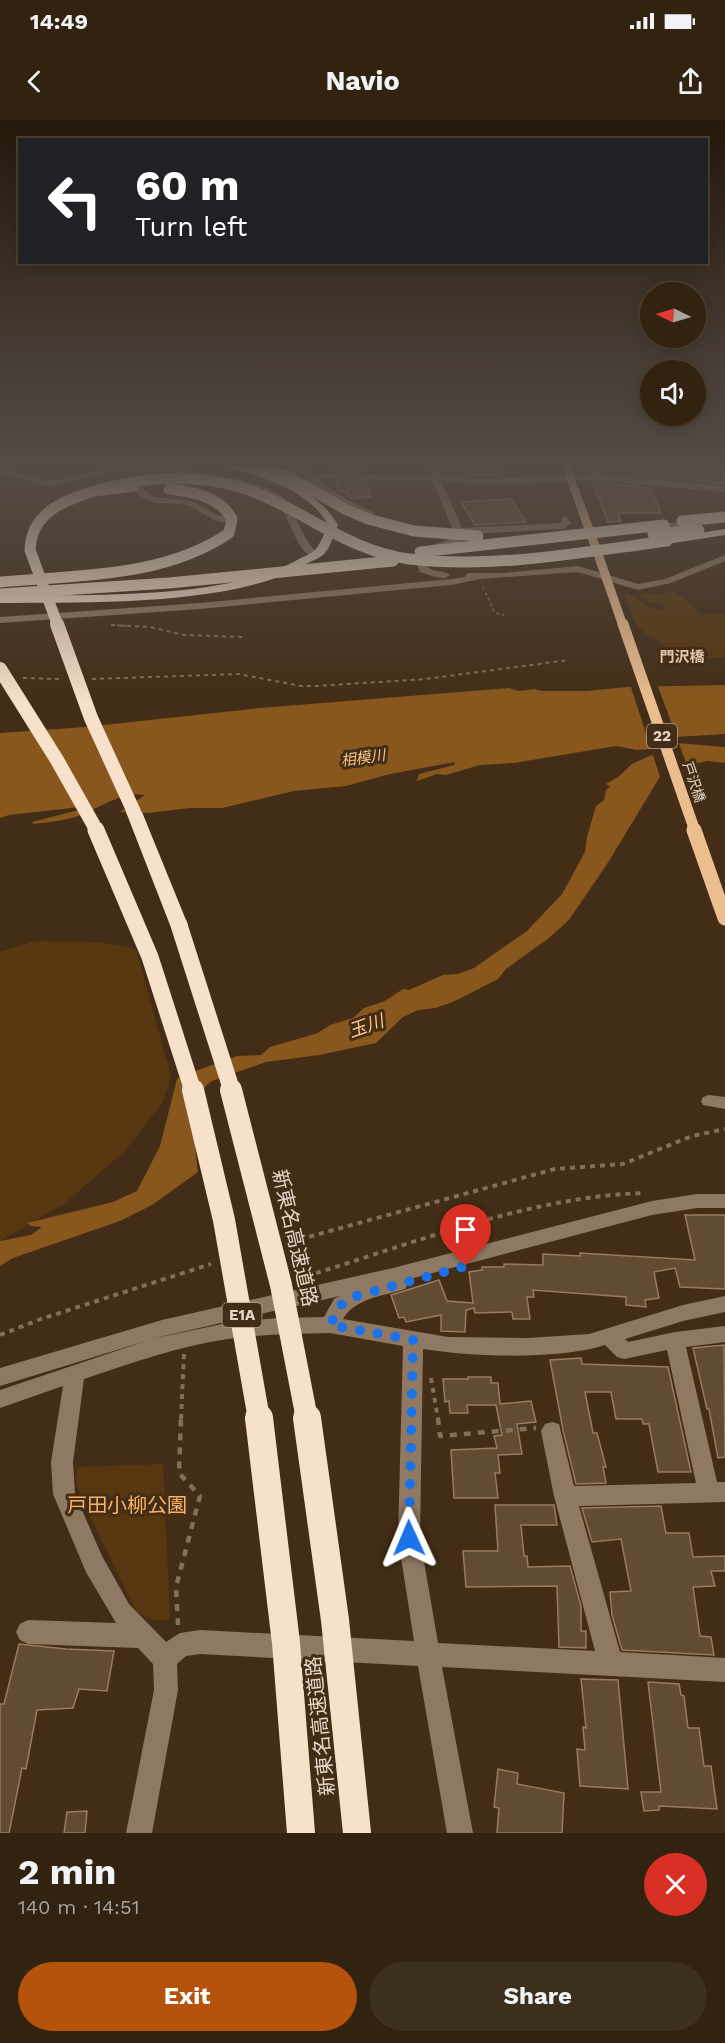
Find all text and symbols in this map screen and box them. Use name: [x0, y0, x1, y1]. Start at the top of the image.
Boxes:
text: 14:49: [30, 9, 88, 34]
icon: back: [18, 65, 51, 98]
text: Navio: [325, 65, 400, 97]
icon: share: [674, 65, 707, 98]
text: 60 m: [135, 161, 239, 210]
icon: left: [36, 162, 114, 240]
text: Turn left: [135, 211, 247, 243]
north arrow: [640, 282, 706, 348]
map controls: [640, 282, 706, 426]
button: sound: [640, 360, 706, 426]
district label: 門沢橋: [659, 648, 705, 666]
road number: 22: [647, 724, 677, 748]
water label: 相模川: [339, 746, 389, 770]
street label: 戸沢橋: [680, 760, 708, 804]
water label: 玉川: [345, 1009, 388, 1041]
street label: 新東名高速道路: [268, 1167, 322, 1309]
pin: [440, 1204, 491, 1266]
icon: arrive: [449, 1213, 482, 1246]
road number: E1A: [222, 1303, 262, 1327]
park label: 戸田小柳公園: [67, 1493, 187, 1517]
position arrow: [377, 1506, 441, 1570]
street label: 新東名高速道路: [301, 1655, 339, 1797]
text: 2 min: [18, 1851, 116, 1893]
button: close: [644, 1853, 707, 1916]
text: 140 m · 14:51: [18, 1895, 139, 1919]
button: Exit: [18, 1962, 357, 2031]
button: Share: [369, 1962, 707, 2031]

